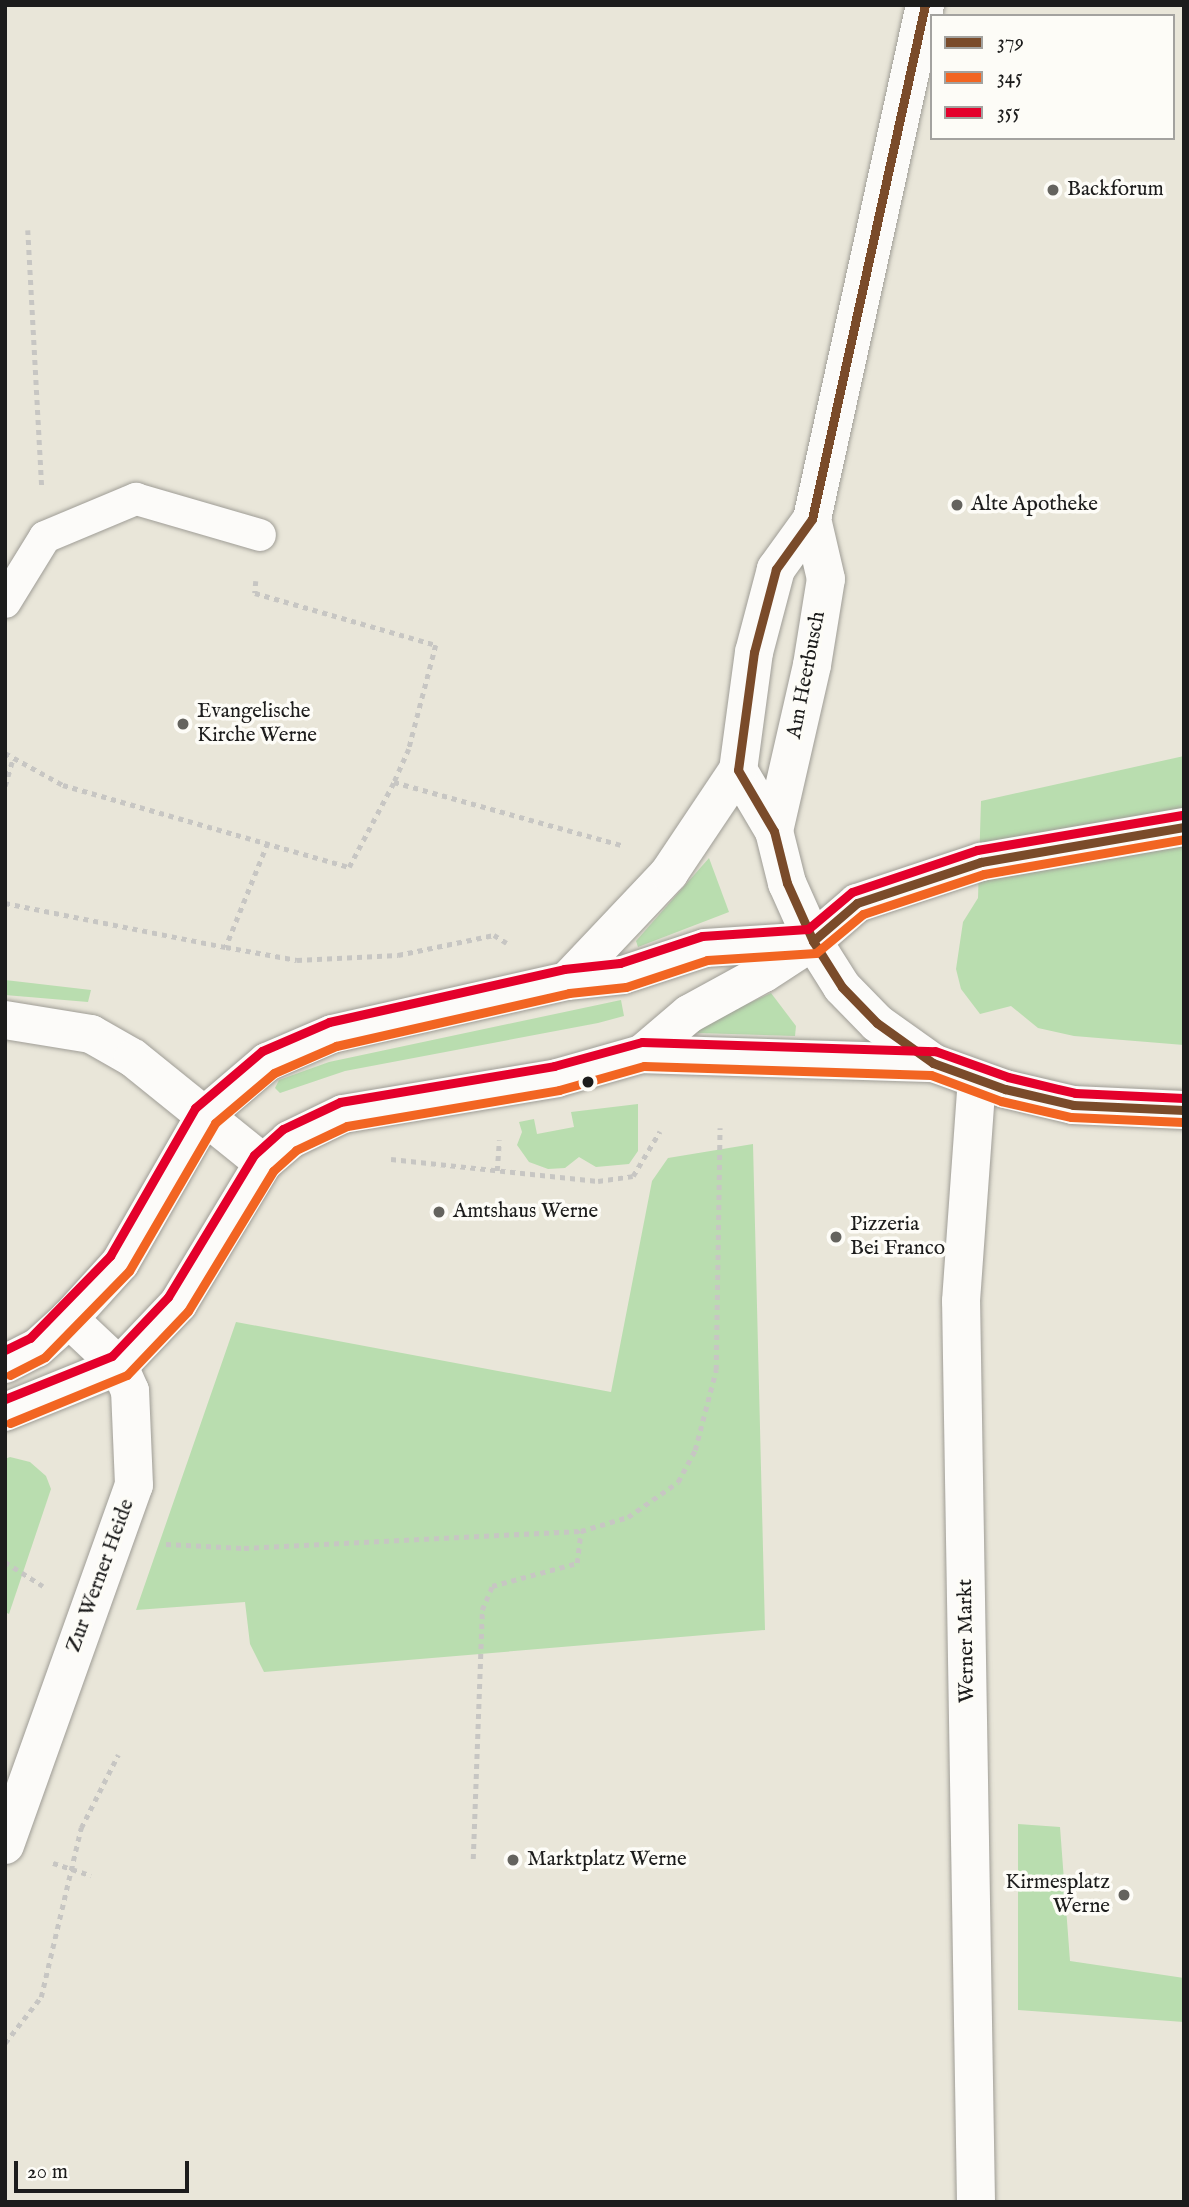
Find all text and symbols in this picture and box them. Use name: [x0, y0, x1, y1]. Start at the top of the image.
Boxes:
legend: [930, 14, 1175, 140]
text: 379: [997, 29, 1024, 56]
text: 345: [997, 64, 1023, 91]
text: 355: [997, 99, 1020, 126]
place label: Backforum: [1067, 177, 1164, 203]
marker: Backforum: [1045, 182, 1061, 198]
place label: Alte Apotheke: [971, 492, 1098, 518]
marker: Alte Apotheke: [949, 497, 965, 513]
street label: Am Heerbusch: [782, 609, 832, 741]
place label: Evangelische Kirche Werne: [197, 699, 317, 749]
marker: Evangelische Kirche Werne: [175, 716, 191, 732]
unlabelled marker: [581, 1075, 595, 1089]
place label: Amtshaus Werne: [453, 1199, 598, 1225]
marker: Amtshaus Werne: [431, 1204, 447, 1220]
place label: Pizzeria Bei Franco: [850, 1212, 945, 1262]
marker: Pizzeria Bei Franco: [828, 1229, 844, 1245]
street label: Zur Werner Heide: [62, 1496, 140, 1656]
street label: Werner Markt: [953, 1579, 981, 1703]
place label: Marktplatz Werne: [527, 1847, 687, 1873]
marker: Marktplatz Werne: [505, 1852, 521, 1868]
place label: Kirmesplatz Werne: [1005, 1870, 1110, 1920]
marker: Kirmesplatz Werne: [1116, 1887, 1132, 1903]
scale bar: [18, 2148, 192, 2192]
text: 20 m: [27, 2159, 68, 2186]

